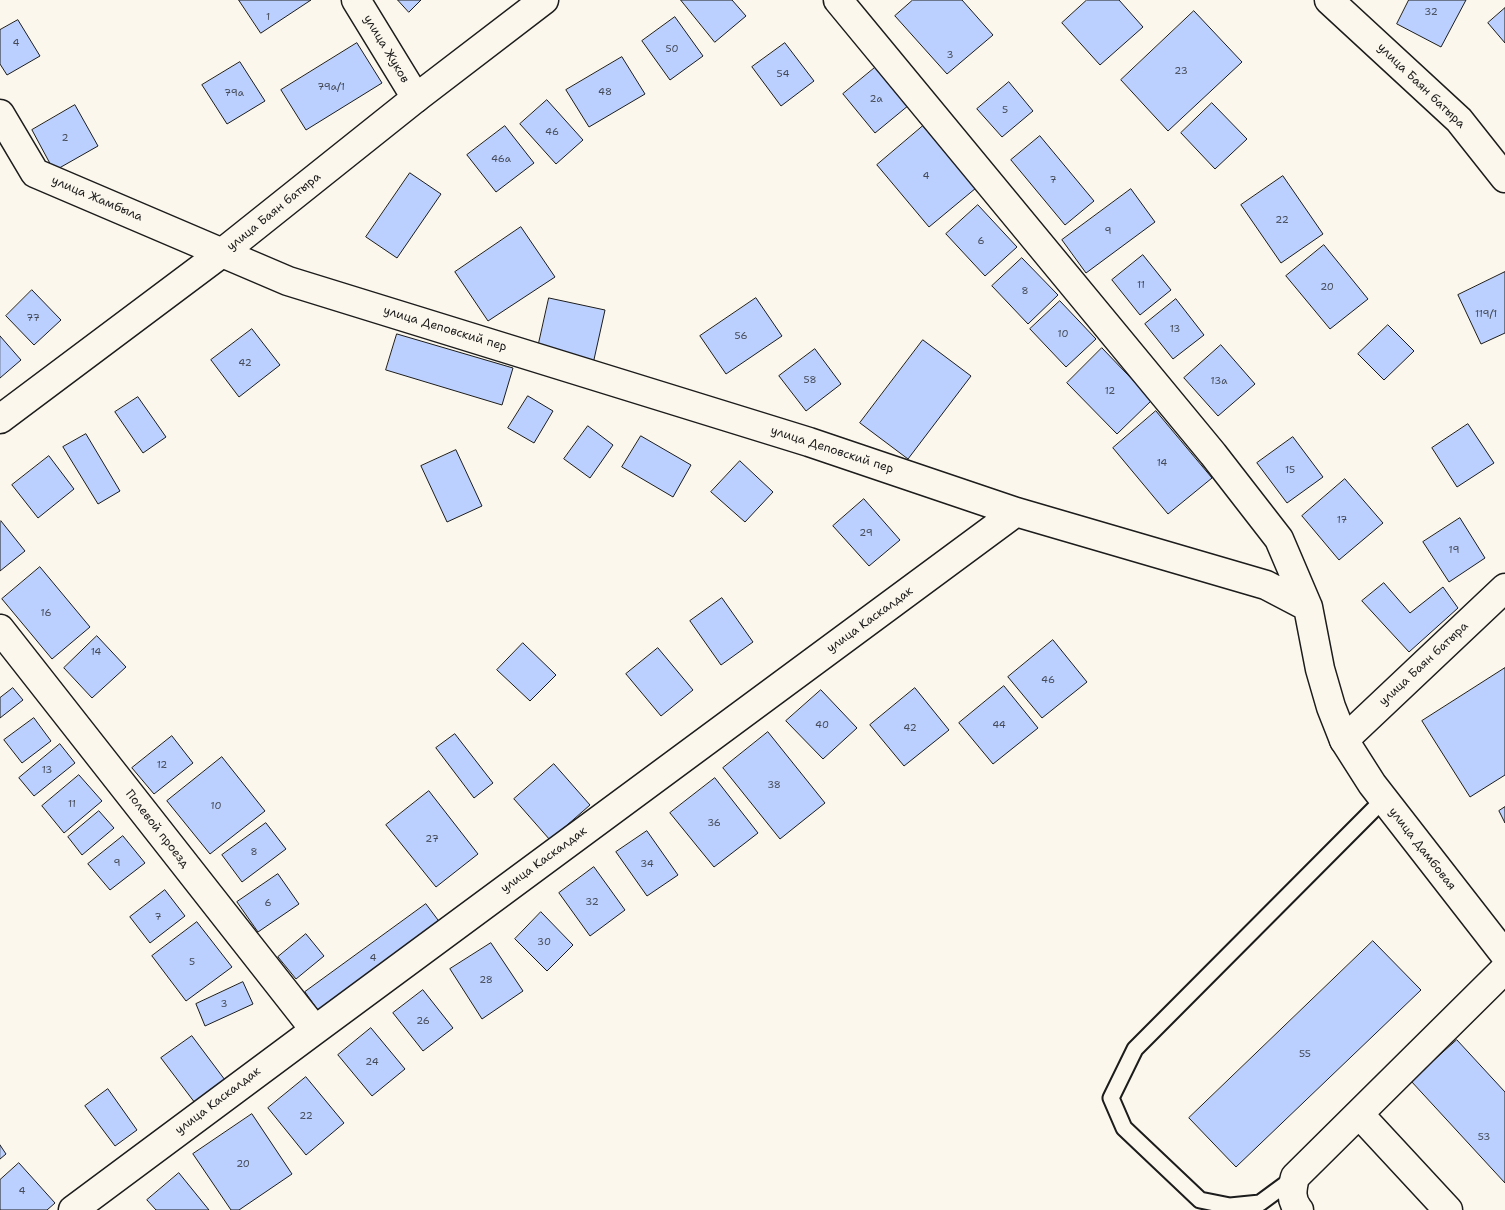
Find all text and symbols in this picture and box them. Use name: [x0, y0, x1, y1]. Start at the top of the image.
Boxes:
house number: 32: [1424, 6, 1438, 18]
house number: 1: [266, 11, 270, 23]
street label: улица Жуков: [360, 12, 412, 86]
house number: 4: [13, 37, 19, 49]
street label: улица Баян батыра: [1374, 40, 1468, 132]
house number: 50: [665, 43, 679, 55]
house number: 3: [947, 49, 953, 61]
house number: 23: [1174, 65, 1188, 77]
house number: 54: [777, 68, 789, 80]
house number: 79а/1: [317, 81, 345, 93]
house number: 48: [598, 86, 612, 98]
house number: 79а: [224, 87, 244, 99]
house number: 2а: [869, 93, 883, 105]
house number: 5: [1002, 104, 1008, 116]
house number: 46: [545, 126, 559, 138]
house number: 2: [62, 132, 68, 144]
house number: 46а: [491, 153, 511, 165]
street label: улица Баян батыра: [224, 170, 324, 254]
house number: 4: [923, 170, 929, 182]
street label: улица Жамбыла: [49, 173, 145, 225]
house number: 7: [1050, 174, 1056, 186]
house number: 22: [1275, 214, 1289, 226]
house number: 9: [1105, 225, 1111, 237]
house number: 6: [978, 235, 984, 247]
house number: 11: [1137, 279, 1145, 291]
house number: 20: [1320, 281, 1334, 293]
house number: 8: [1022, 285, 1028, 297]
street label: улица Деповский пер: [381, 303, 509, 355]
house number: 119/1: [1475, 308, 1497, 320]
house number: 77: [26, 312, 40, 324]
house number: 13: [1170, 323, 1180, 335]
house number: 10: [1058, 328, 1068, 340]
house number: 56: [735, 330, 747, 342]
house number: 42: [238, 357, 252, 369]
house number: 58: [804, 374, 816, 386]
house number: 13а: [1211, 375, 1227, 387]
house number: 12: [1105, 385, 1115, 397]
street label: улица Деповский пер: [769, 423, 895, 477]
house number: 14: [1157, 457, 1167, 469]
house number: 15: [1285, 464, 1295, 476]
house number: 17: [1337, 514, 1347, 526]
house number: 29: [859, 527, 873, 539]
house number: 19: [1449, 544, 1459, 556]
street label: улица Каскалдак: [824, 584, 916, 656]
house number: 16: [41, 607, 51, 619]
street label: улица Баян батыра: [1376, 619, 1472, 709]
house number: 14: [91, 646, 101, 658]
house number: 46: [1041, 674, 1055, 686]
house number: 40: [815, 719, 829, 731]
house number: 44: [992, 719, 1006, 731]
house number: 42: [903, 722, 917, 734]
house number: 12: [157, 759, 167, 771]
house number: 13: [42, 764, 52, 776]
house number: 38: [767, 779, 781, 791]
street label: Полевой проезд: [122, 787, 192, 871]
house number: 11: [68, 798, 76, 810]
house number: 10: [211, 800, 221, 812]
street label: улица Дамбовая: [1385, 805, 1459, 893]
house number: 36: [707, 817, 721, 829]
street label: улица Каскалдак: [498, 824, 590, 896]
house number: 27: [425, 833, 439, 845]
house number: 8: [251, 846, 257, 858]
house number: 9: [114, 857, 120, 869]
house number: 34: [640, 858, 654, 870]
house number: 32: [585, 896, 599, 908]
house number: 6: [265, 897, 271, 909]
house number: 7: [155, 911, 161, 923]
house number: 30: [537, 936, 551, 948]
house number: 4: [370, 952, 376, 964]
house number: 5: [189, 956, 195, 968]
house number: 28: [479, 974, 493, 986]
house number: 3: [221, 998, 227, 1010]
house number: 26: [416, 1015, 430, 1027]
house number: 55: [1299, 1048, 1311, 1060]
house number: 24: [365, 1056, 379, 1068]
street label: улица Каскалдак: [173, 1064, 263, 1138]
house number: 22: [299, 1110, 313, 1122]
house number: 53: [1478, 1131, 1490, 1143]
house number: 20: [236, 1158, 250, 1170]
house number: 4: [19, 1185, 25, 1197]

